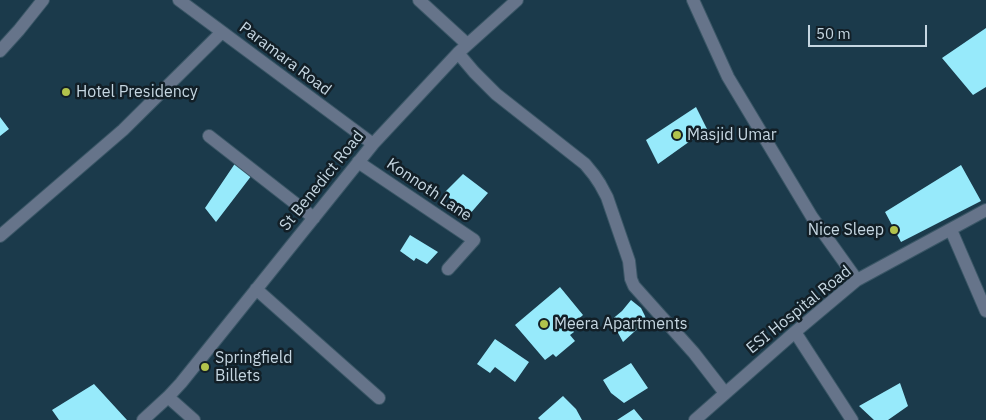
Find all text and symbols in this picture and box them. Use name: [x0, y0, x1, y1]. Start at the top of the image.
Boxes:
scale bar: [811, 15, 930, 47]
street label: Paramara Road: [235, 18, 335, 100]
text: 50 m: [816, 24, 851, 43]
place label: Hotel Presidency: [76, 82, 198, 102]
marker: Hotel Presidency: [60, 86, 72, 98]
place label: Masjid Umar: [687, 125, 777, 145]
street label: St Benedict Road: [276, 127, 368, 235]
marker: Masjid Umar: [671, 129, 683, 141]
street label: Konnoth Lane: [383, 154, 475, 226]
place label: Nice Sleep: [808, 220, 884, 240]
marker: Nice Sleep: [888, 224, 900, 236]
street label: ESI Hospital Road: [743, 262, 855, 358]
place label: Meera Apartments: [554, 314, 688, 334]
marker: Meera Apartments: [538, 318, 550, 330]
place label: Springfield Billets: [215, 348, 292, 386]
marker: Springfield Billets: [199, 361, 211, 373]

